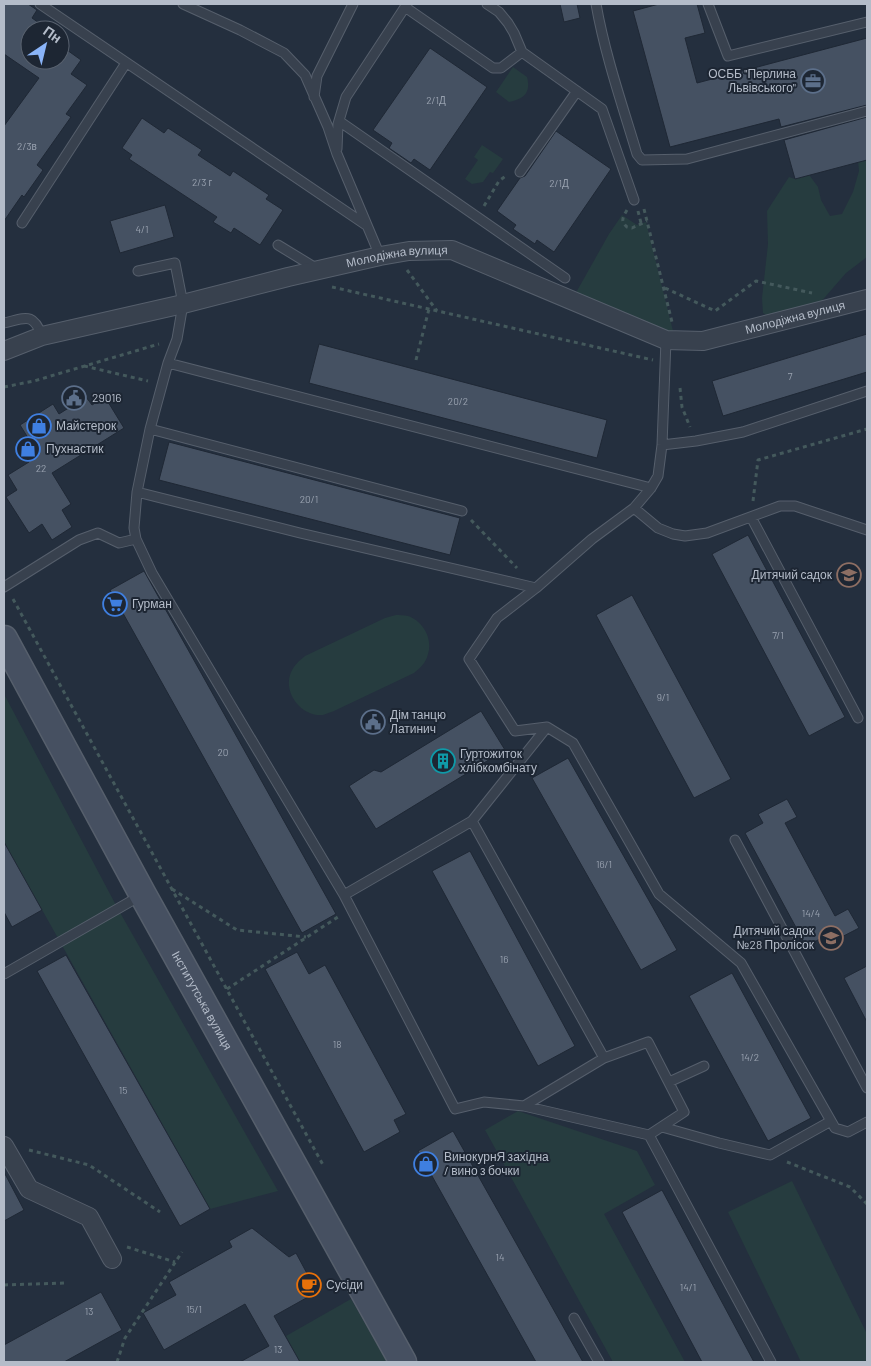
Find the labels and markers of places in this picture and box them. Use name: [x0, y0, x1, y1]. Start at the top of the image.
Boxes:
place label: ОСББ "Перлина Львівського": [708, 66, 796, 94]
office icon: ОСББ "Перлина Львівського": [800, 68, 826, 94]
public building icon: 29016: [61, 385, 87, 411]
place label: 29016: [92, 390, 122, 404]
shop icon: Майстерок: [26, 413, 52, 439]
place label: Майстерок: [56, 418, 117, 433]
shop icon: Пухнастик: [15, 436, 41, 462]
place label: Пухнастик: [46, 441, 104, 456]
school or university icon: Дитячий садок: [836, 562, 862, 588]
place label: Дитячий садок: [752, 567, 833, 582]
supermarket icon: Гурман: [102, 591, 128, 617]
place label: Гурман: [132, 596, 172, 611]
place label: Дім танцю Латинич: [390, 707, 446, 735]
public building icon: Дім танцю Латинич: [360, 709, 386, 735]
place label: Гуртожиток хлібкомбінату: [460, 746, 537, 775]
building icon: Гуртожиток хлібкомбінату: [430, 748, 456, 774]
place label: Дитячий садок №28 Пролісок: [734, 923, 815, 952]
school or university icon: Дитячий садок №28 Пролісок: [818, 925, 844, 951]
place label: ВинокурнЯ західна / вино з бочки: [444, 1149, 549, 1177]
shop icon: ВинокурнЯ західна / вино з бочки: [413, 1151, 439, 1177]
cafe icon: Сусіди: [296, 1272, 322, 1298]
place label: Сусіди: [326, 1277, 363, 1292]

